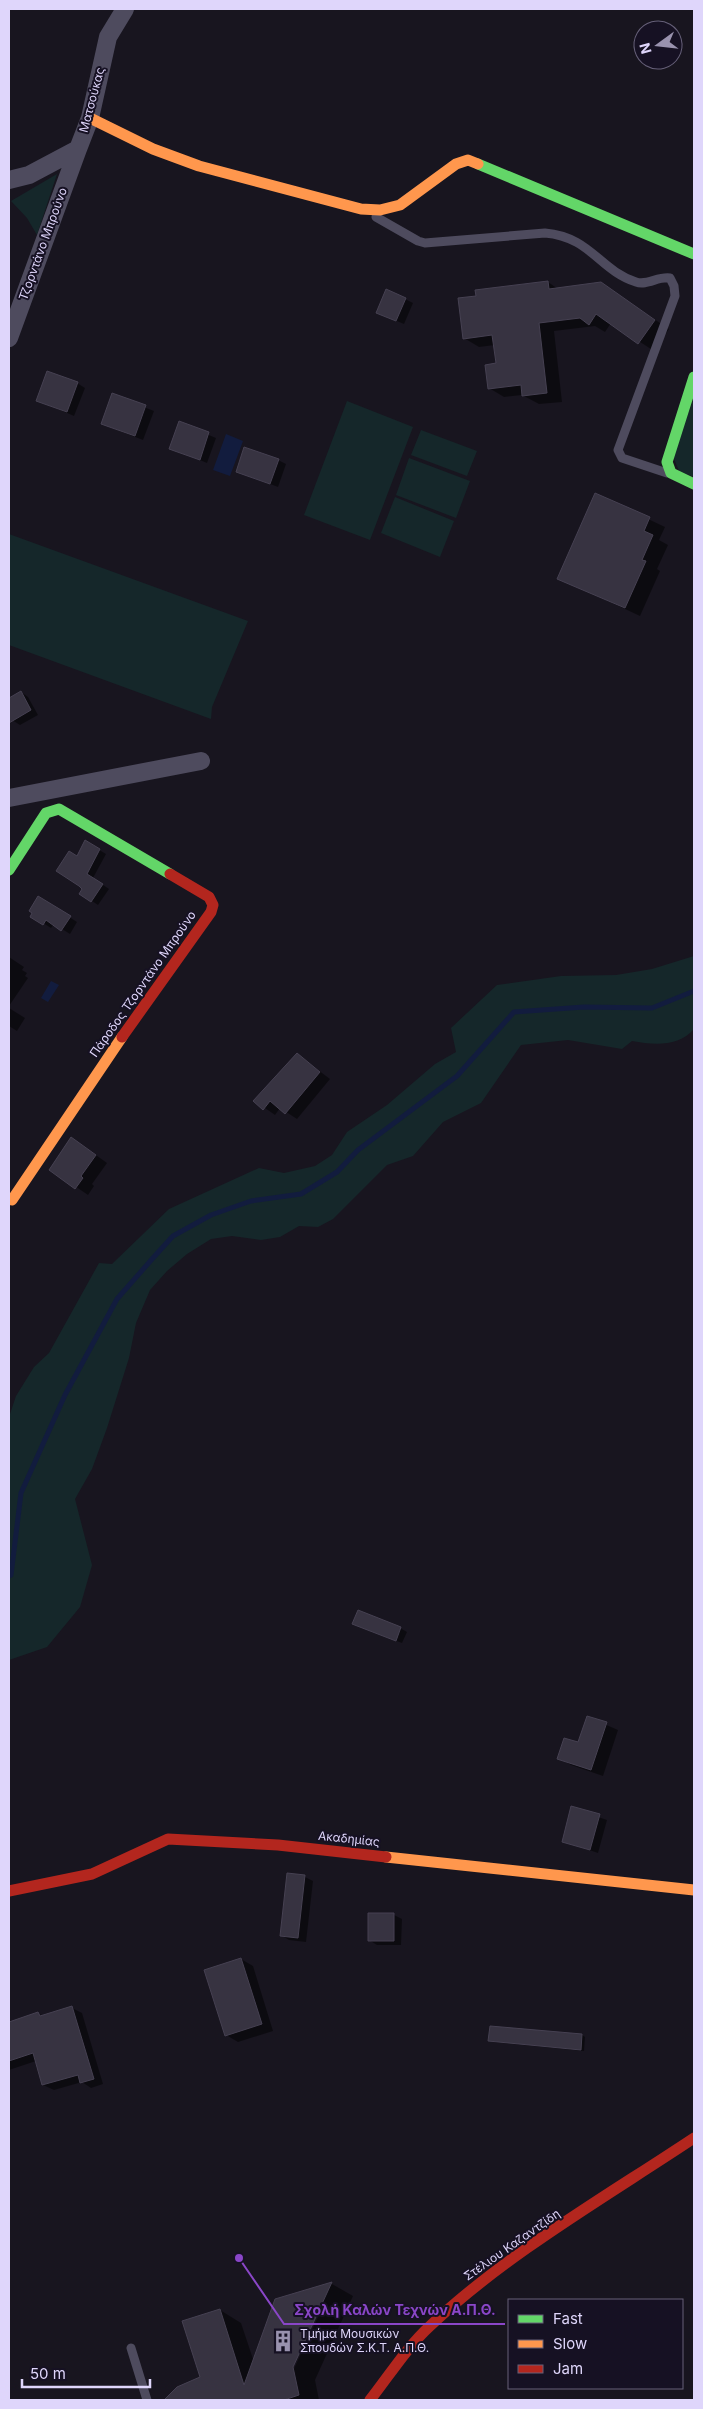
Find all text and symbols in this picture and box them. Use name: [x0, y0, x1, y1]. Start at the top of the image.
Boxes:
north arrow: [633, 20, 683, 70]
text: N: [635, 41, 655, 56]
street label: Ματσούκας: [76, 65, 107, 134]
street label: Τζορντάνο Μπρούνο: [15, 185, 70, 302]
street label: Πάροδος Τζορντάνο Μπρούνο: [86, 908, 199, 1060]
street label: Ακαδημίας: [318, 1828, 381, 1849]
street label: Στέλιου Καζαντζίδη: [461, 2206, 563, 2283]
callout: Σχολή Καλών Τεχνών Α.Π.Θ.: [284, 2295, 505, 2324]
legend: [508, 2299, 683, 2389]
text: Σχολή Καλών Τεχνών Α.Π.Θ.: [294, 2301, 496, 2318]
text: Fast: [553, 2309, 583, 2328]
place label: Τμήμα Μουσικών Σπουδών Σ.Κ.Τ. Α.Π.Θ.: [300, 2326, 429, 2355]
building icon: Τμήμα Μουσικών Σπουδών Σ.Κ.Τ. Α.Π.Θ.: [270, 2328, 296, 2354]
text: Slow: [553, 2334, 587, 2353]
scale bar: [22, 2356, 150, 2388]
text: Jam: [553, 2359, 583, 2378]
text: 50 m: [30, 2364, 66, 2383]

